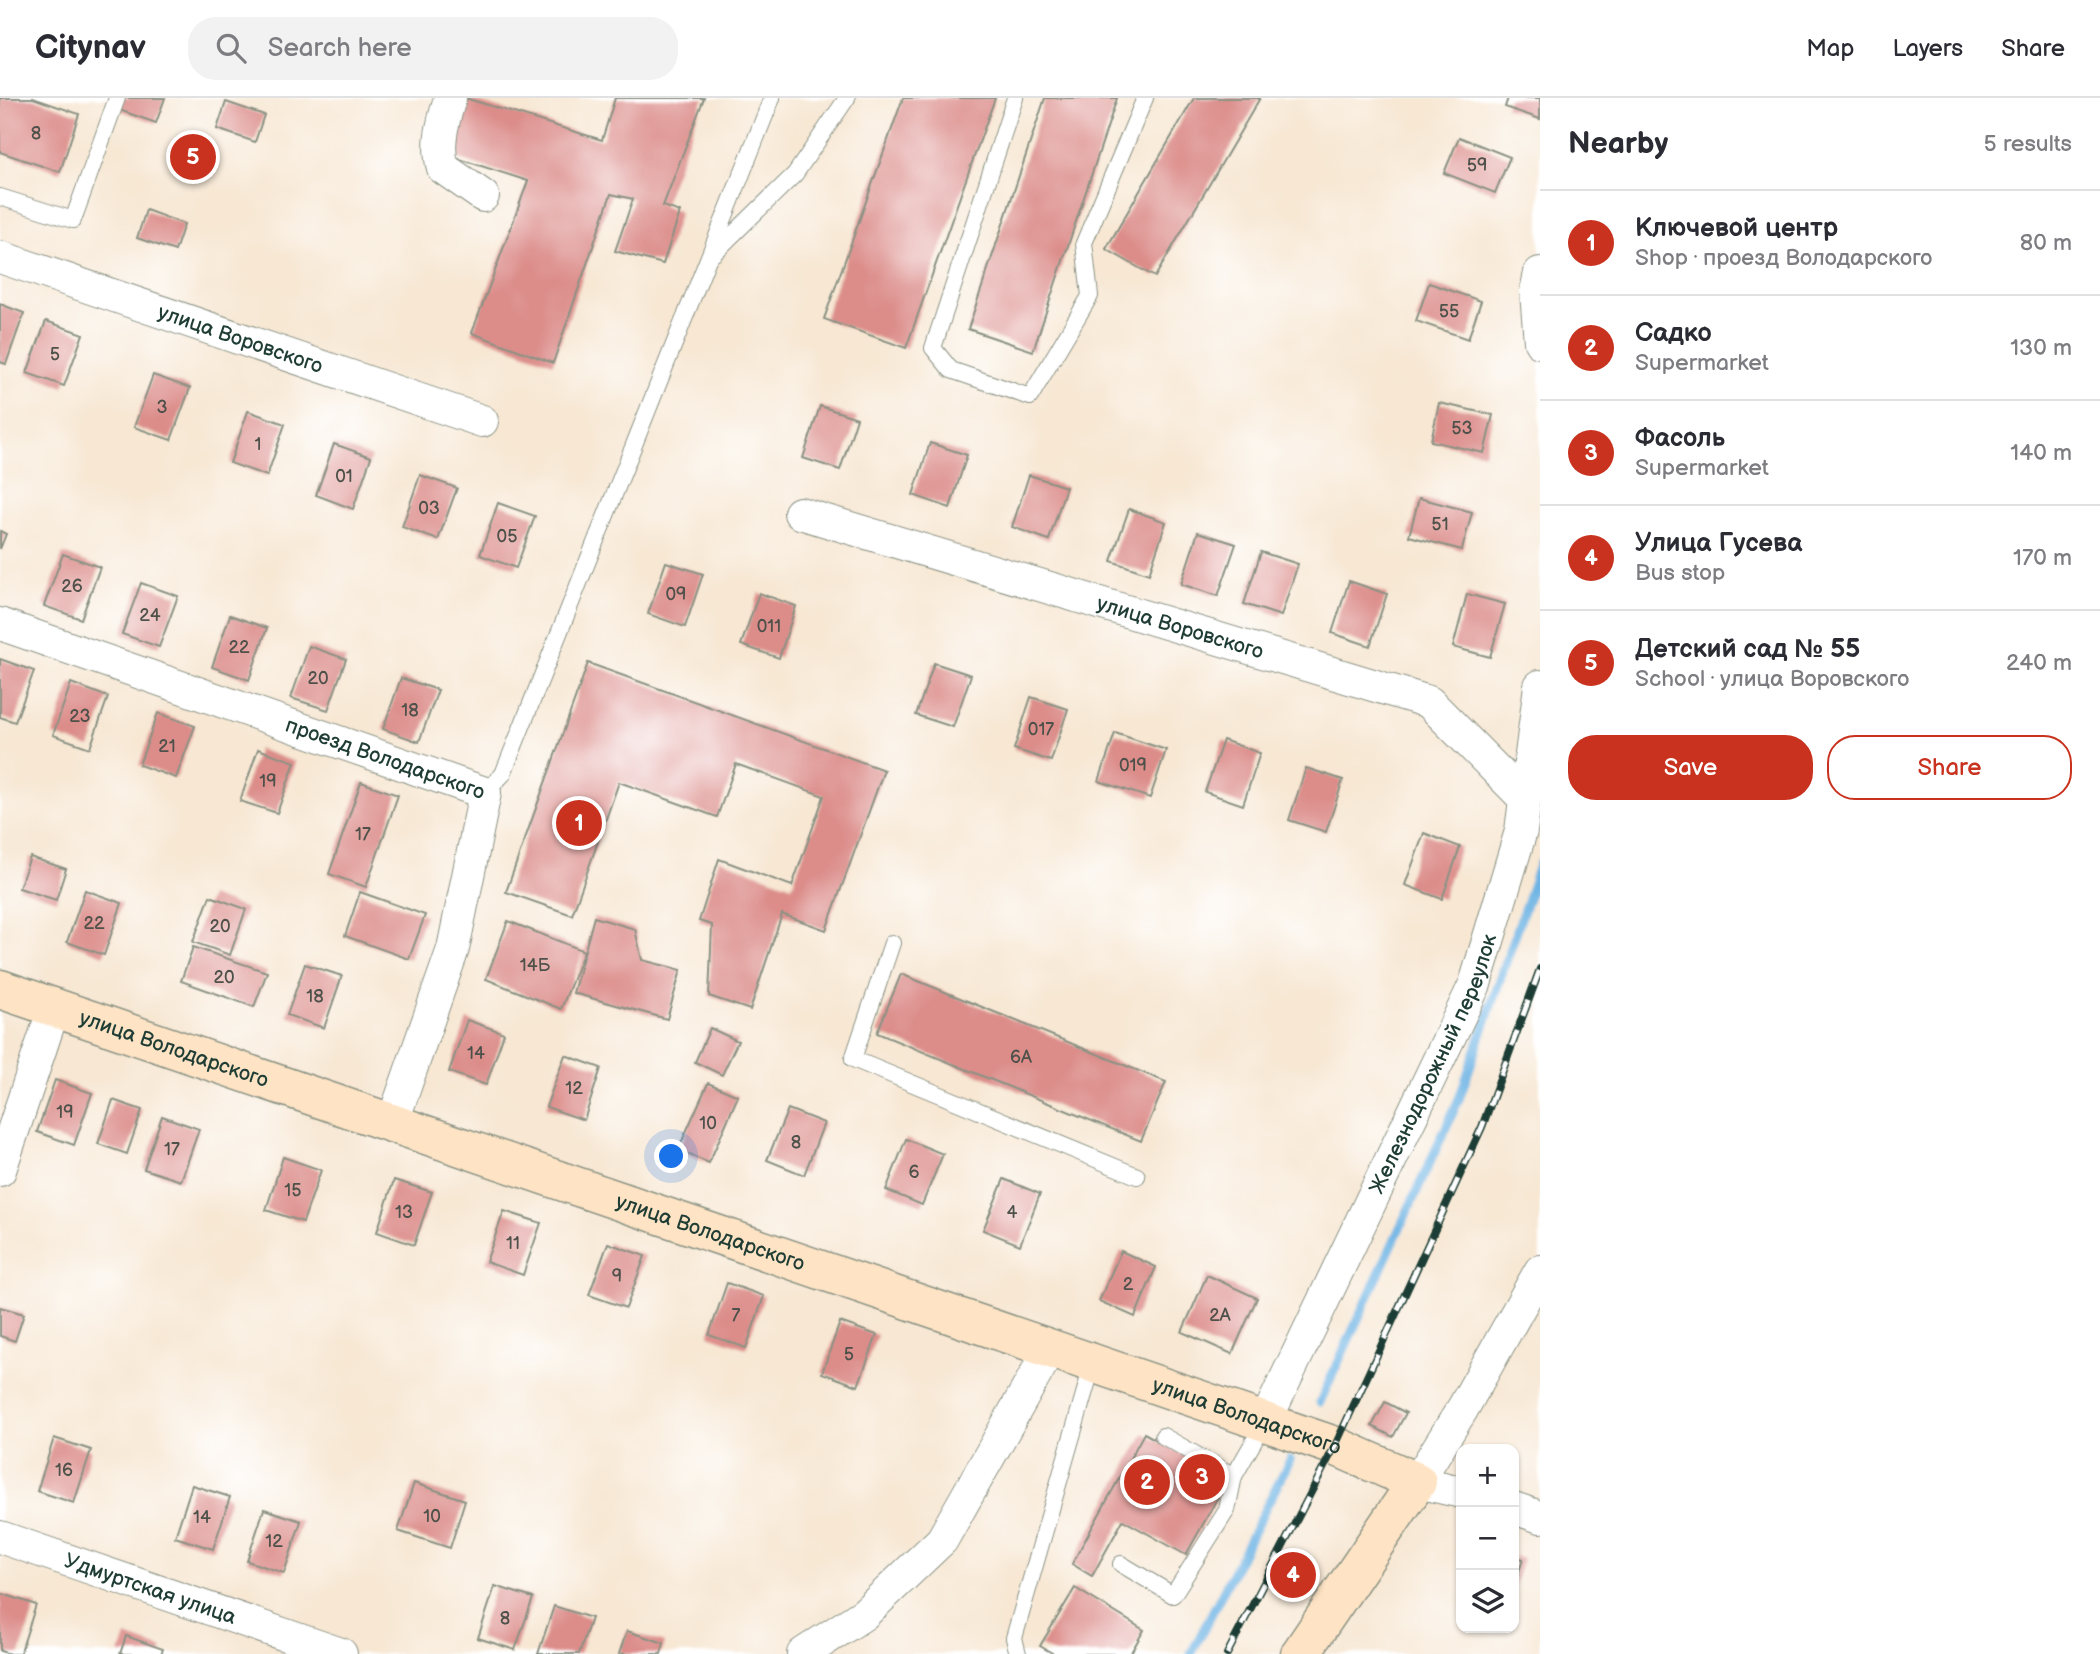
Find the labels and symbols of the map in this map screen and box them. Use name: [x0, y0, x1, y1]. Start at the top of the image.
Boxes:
house number: 8: [31, 123, 41, 144]
pin: 5: [170, 131, 216, 183]
house number: 59: [1467, 155, 1487, 176]
street label: улица Воровского: [155, 299, 326, 378]
house number: 55: [1439, 301, 1459, 322]
house number: 5: [50, 344, 60, 365]
house number: 3: [156, 397, 168, 418]
house number: 53: [1451, 418, 1473, 439]
house number: 1: [255, 434, 261, 455]
house number: 01: [335, 466, 353, 487]
house number: 03: [418, 498, 440, 519]
house number: 51: [1431, 514, 1449, 535]
house number: 05: [497, 526, 517, 547]
house number: 26: [61, 576, 83, 597]
house number: 09: [666, 584, 687, 605]
street label: улица Воровского: [1094, 590, 1267, 664]
house number: 24: [139, 605, 161, 626]
house number: 011: [757, 616, 781, 637]
house number: 22: [228, 637, 250, 658]
house number: 20: [307, 668, 329, 689]
house number: 18: [401, 700, 419, 721]
house number: 23: [69, 706, 91, 727]
street label: проезд Володарского: [282, 712, 488, 805]
house number: 017: [1028, 719, 1054, 740]
house number: 21: [158, 736, 176, 757]
house number: 019: [1119, 755, 1147, 776]
house number: 19: [259, 771, 277, 792]
pin: 1: [556, 797, 602, 849]
house number: 17: [355, 824, 371, 845]
house number: 22: [83, 913, 105, 934]
house number: 20: [209, 916, 231, 937]
street label: Железнодорожный переулок: [1364, 931, 1502, 1198]
house number: 14Б: [520, 955, 551, 976]
house number: 20: [213, 967, 235, 988]
house number: 18: [306, 986, 324, 1007]
street label: улица Володарского: [76, 1005, 272, 1093]
house number: 14: [467, 1043, 485, 1064]
house number: 6А: [1010, 1047, 1032, 1068]
house number: 12: [565, 1078, 583, 1099]
house number: 19: [56, 1102, 74, 1123]
house number: 10: [699, 1113, 717, 1134]
house number: 8: [791, 1132, 801, 1153]
house number: 17: [164, 1139, 180, 1160]
your location: [654, 1139, 688, 1173]
house number: 6: [909, 1162, 920, 1183]
house number: 15: [284, 1180, 302, 1201]
street label: улица Володарского: [613, 1188, 808, 1276]
house number: 13: [395, 1202, 413, 1223]
house number: 4: [1007, 1202, 1018, 1223]
house number: 11: [506, 1233, 520, 1254]
house number: 9: [612, 1266, 622, 1287]
house number: 2: [1123, 1274, 1134, 1295]
house number: 7: [732, 1305, 741, 1326]
house number: 2А: [1209, 1305, 1231, 1326]
house number: 5: [844, 1344, 854, 1365]
street label: улица Володарского: [1149, 1372, 1346, 1460]
pin: 3: [1179, 1451, 1225, 1503]
pin: 2: [1124, 1456, 1170, 1508]
house number: 16: [55, 1460, 73, 1481]
house number: 10: [423, 1506, 441, 1527]
house number: 14: [193, 1507, 211, 1528]
house number: 12: [265, 1531, 283, 1552]
street label: Удмуртская улица: [61, 1548, 240, 1630]
pin: 4: [1270, 1549, 1316, 1601]
house number: 8: [500, 1608, 510, 1629]

